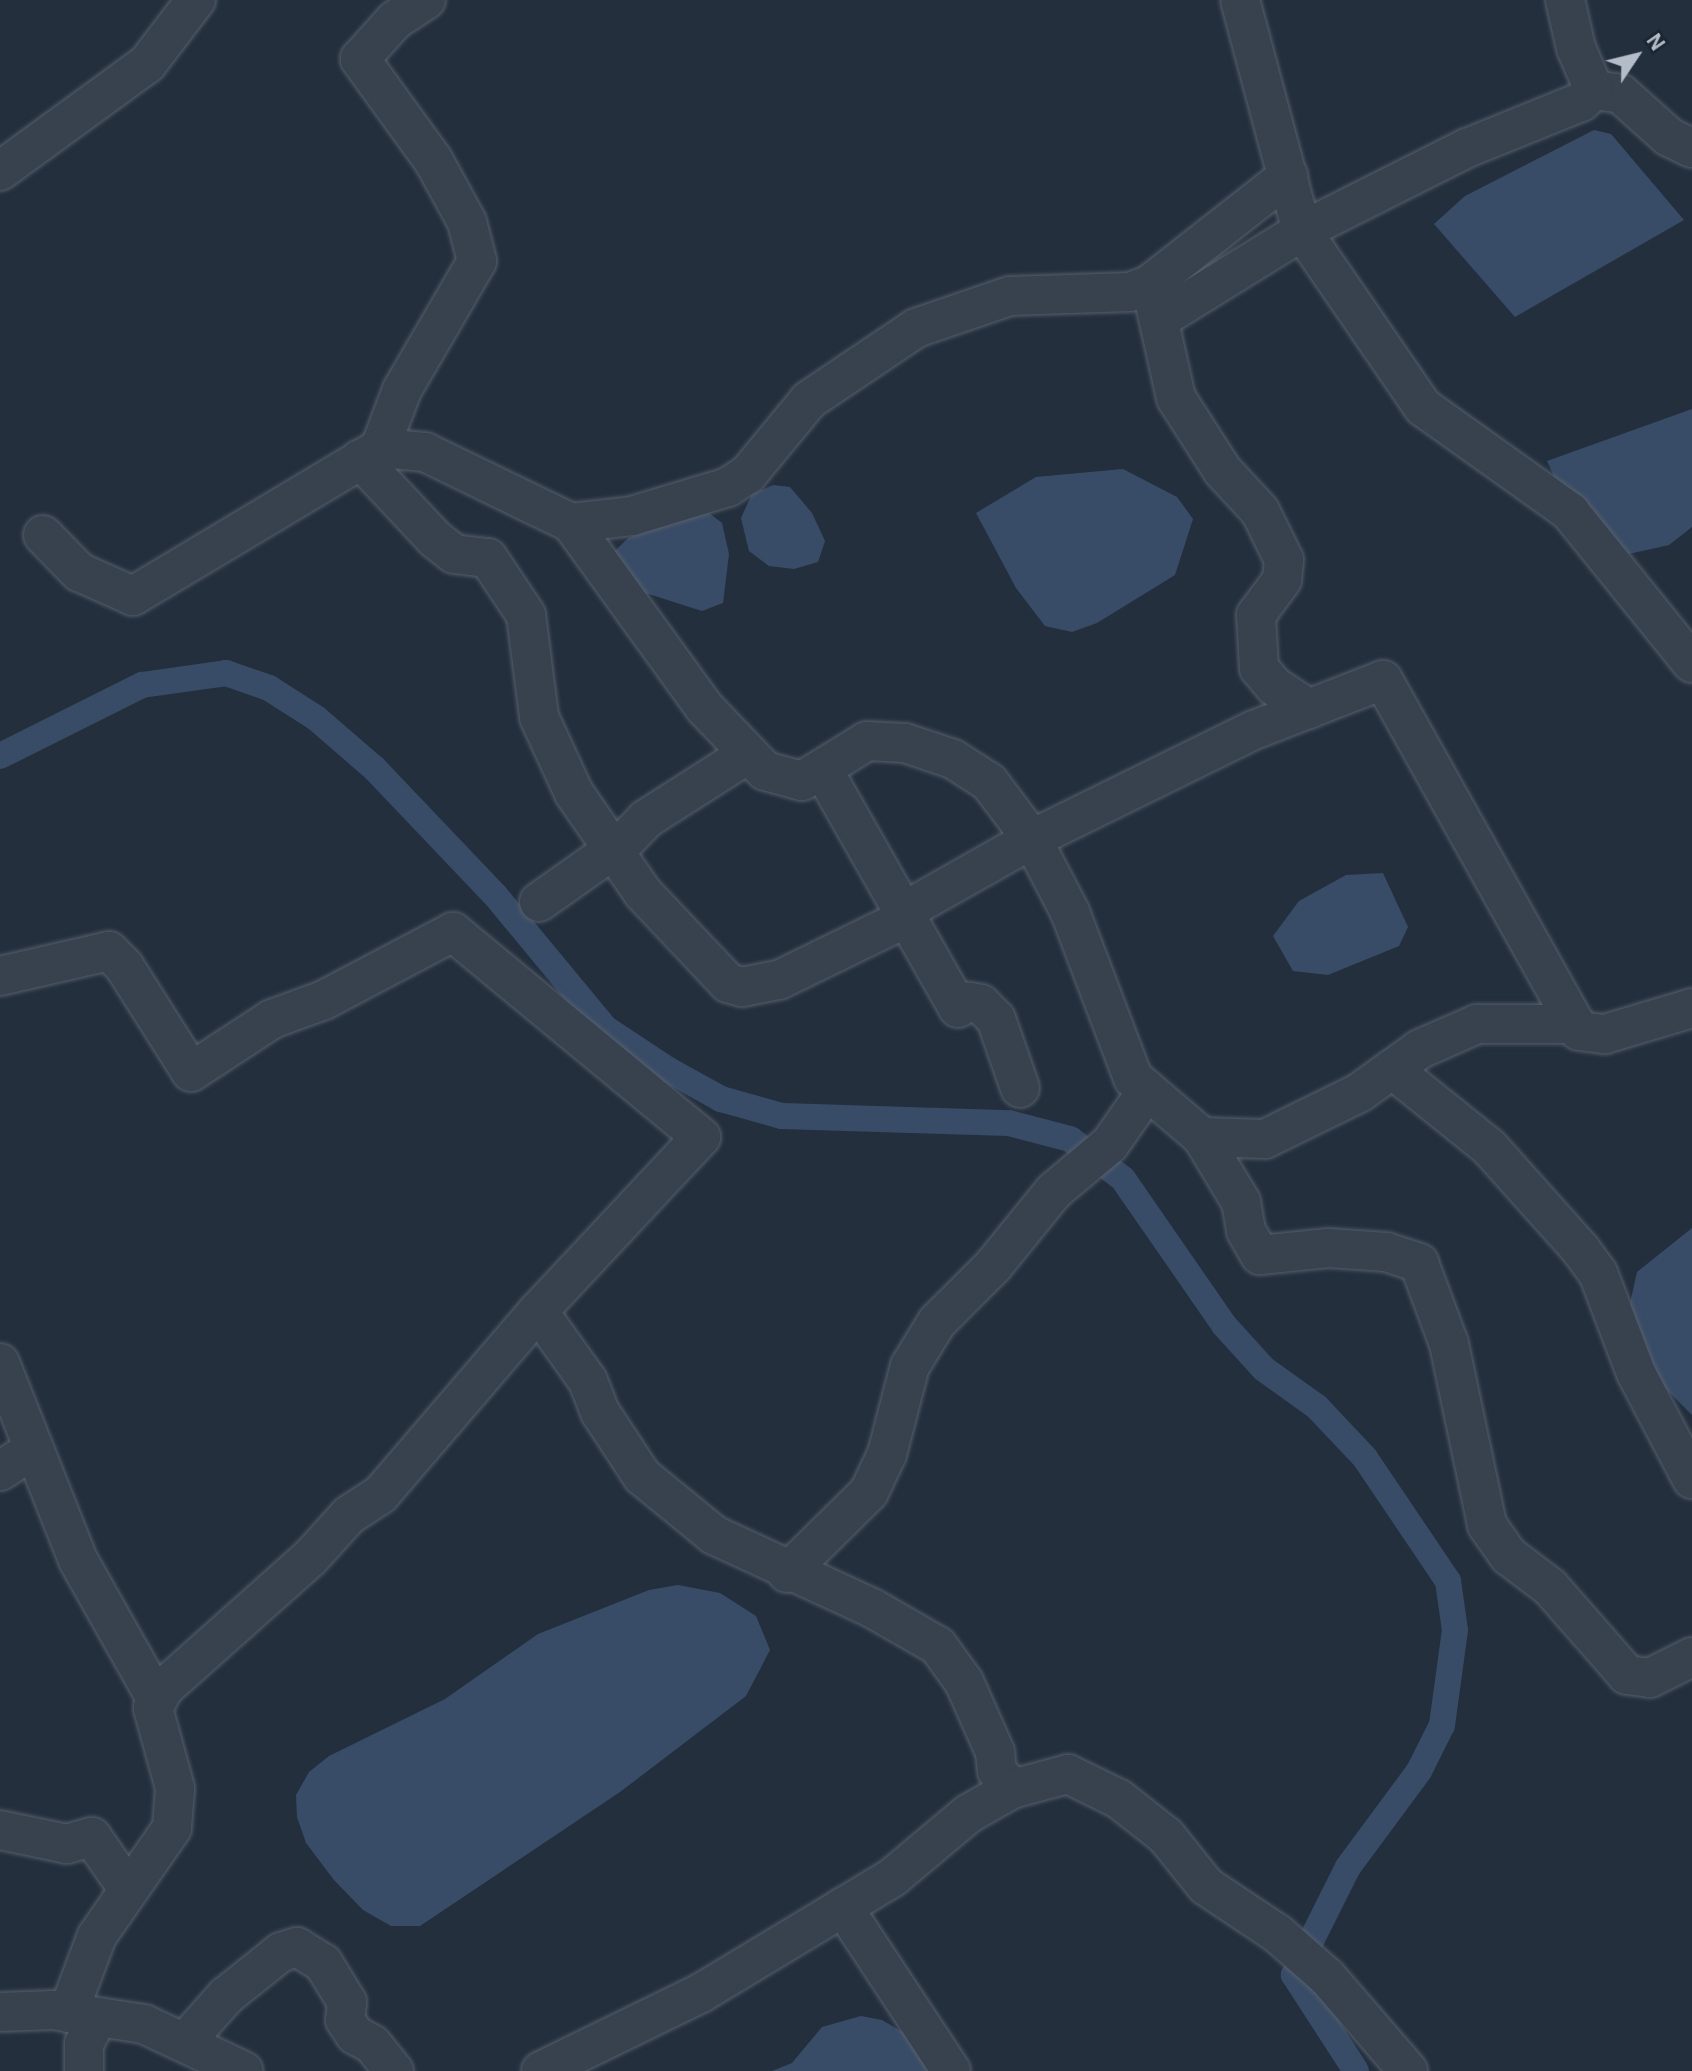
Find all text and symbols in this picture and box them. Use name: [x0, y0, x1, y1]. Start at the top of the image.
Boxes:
north arrow: [1596, 16, 1676, 96]
text: N: [1642, 30, 1669, 55]

